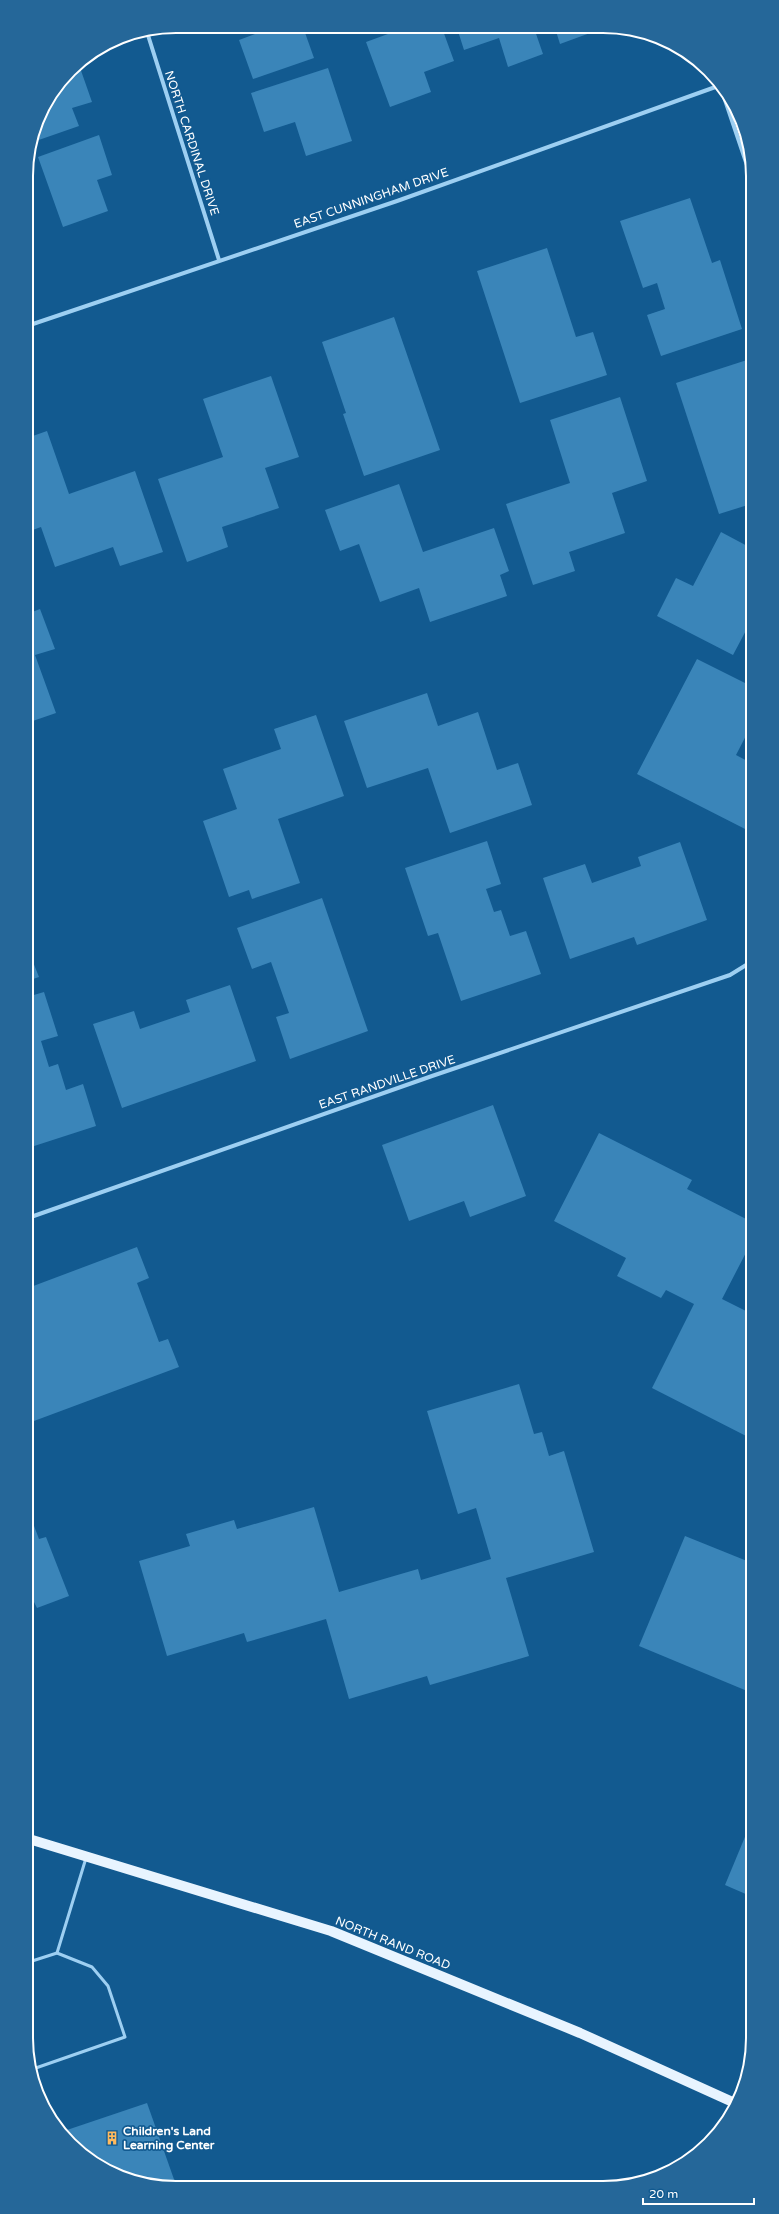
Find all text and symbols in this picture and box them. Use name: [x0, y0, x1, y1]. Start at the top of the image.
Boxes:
street label: NORTH CARDINAL DRIVE: [162, 69, 222, 217]
street label: EAST CUNNINGHAM DRIVE: [292, 165, 450, 231]
street label: EAST RANDVILLE DRIVE: [317, 1052, 457, 1112]
street label: NORTH RAND ROAD: [333, 1914, 453, 1972]
place label: Children's Land Learning Center: [123, 2124, 215, 2153]
building icon: Children's Land Learning Center: [104, 2130, 120, 2146]
scale bar: [643, 2180, 754, 2206]
text: 20 m: [649, 2187, 678, 2201]

